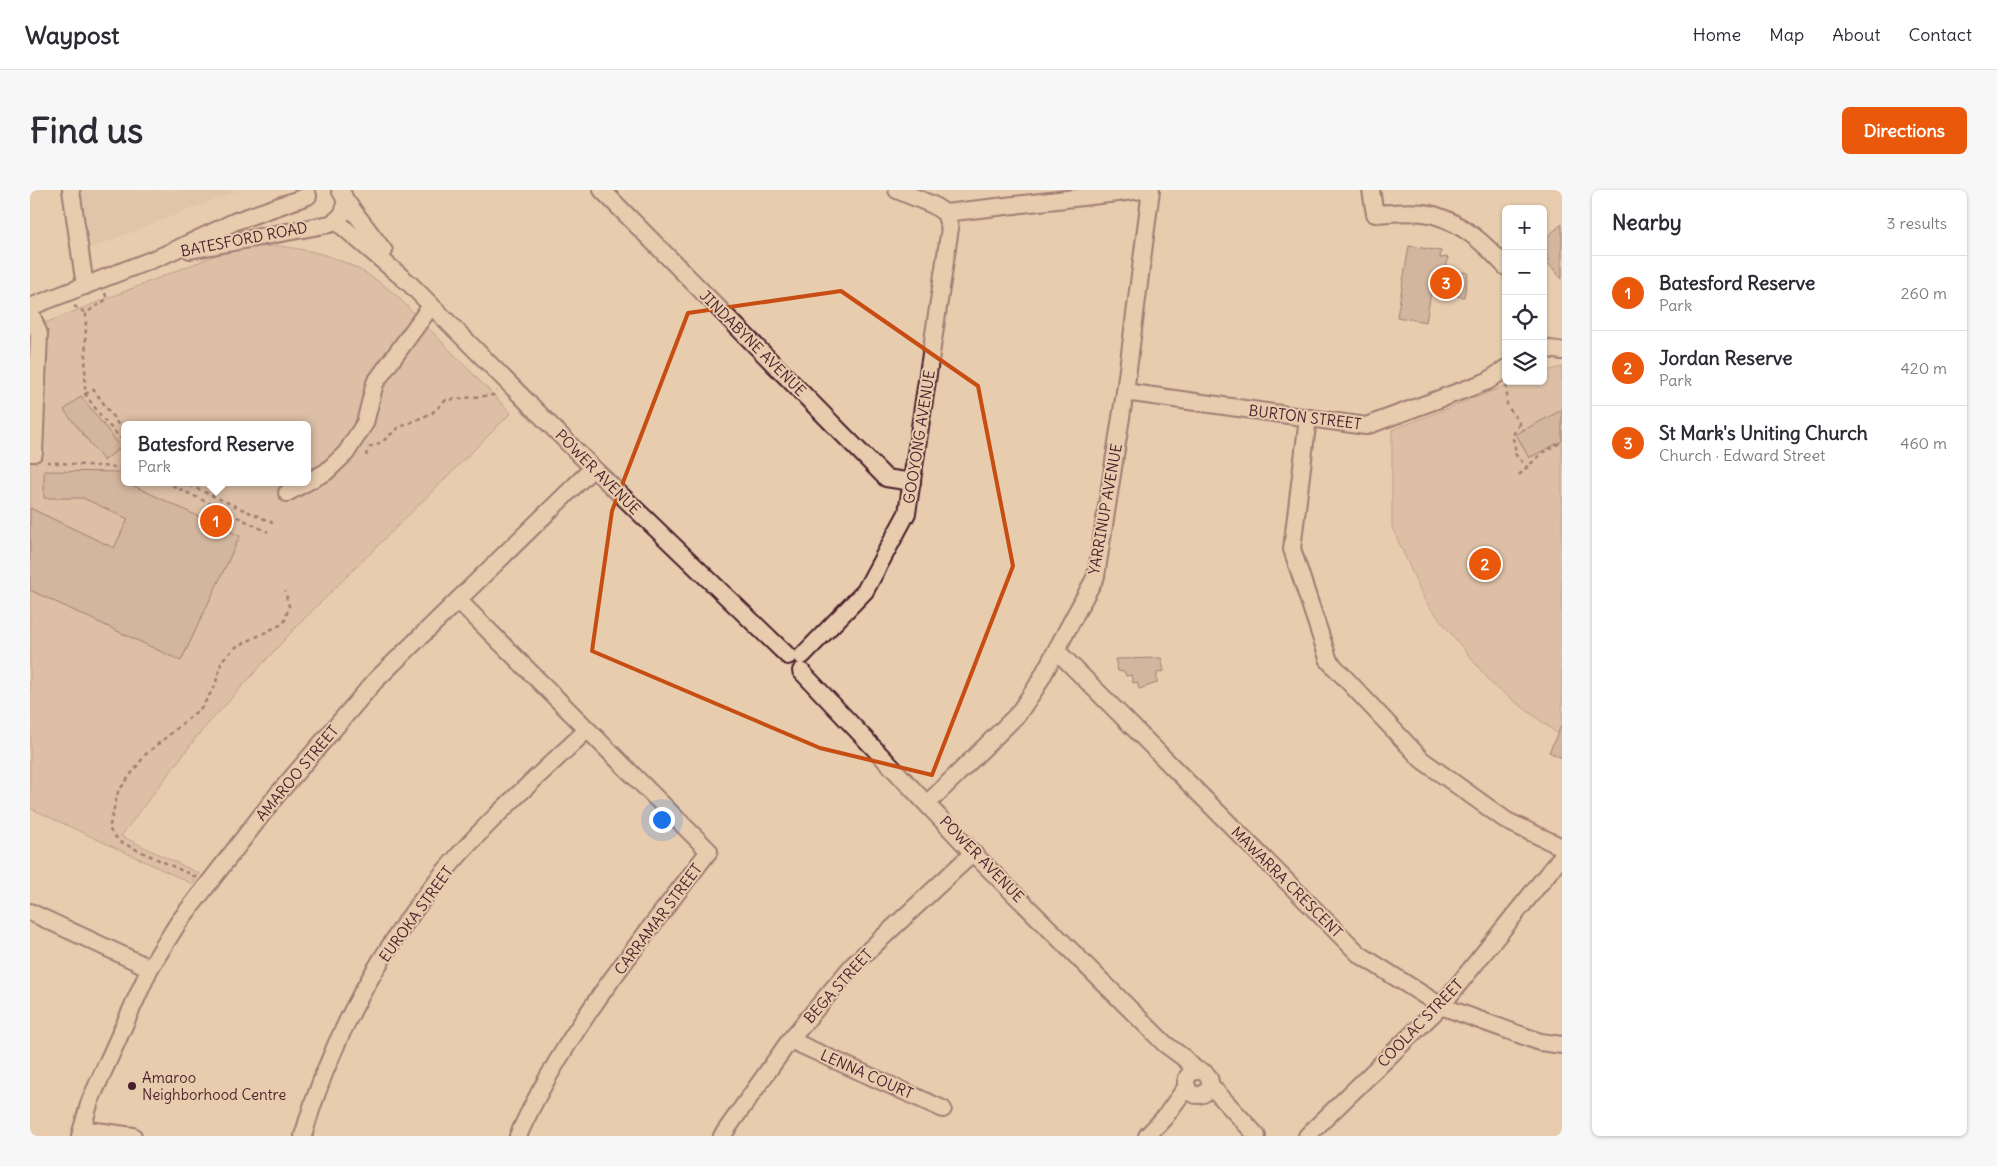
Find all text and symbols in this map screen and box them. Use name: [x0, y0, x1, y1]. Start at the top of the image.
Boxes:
text: Waypost: [25, 20, 119, 50]
text: Home: [1693, 23, 1741, 46]
text: Map: [1769, 23, 1804, 46]
text: About: [1832, 23, 1880, 46]
text: Contact: [1908, 23, 1972, 46]
button: Directions: [1842, 107, 1967, 154]
text: Find us: [30, 108, 143, 152]
map controls: [1502, 205, 1547, 385]
button: +: [1502, 205, 1547, 250]
text: Nearby: [1612, 209, 1682, 236]
text: 3 results: [1887, 213, 1947, 233]
street label: BATESFORD ROAD: [179, 217, 309, 261]
button: −: [1502, 250, 1547, 295]
pin: 3: [1430, 264, 1462, 302]
text: Batesford Reserve: [1659, 271, 1815, 295]
text: 1: [1625, 283, 1631, 303]
text: 260 m: [1901, 283, 1947, 303]
street label: JINDABYNE AVENUE: [696, 286, 810, 400]
button: locate: [1502, 295, 1547, 340]
text: Park: [1659, 295, 1692, 315]
button: layers: [1502, 340, 1547, 385]
text: Jordan Reserve: [1659, 346, 1792, 370]
text: 2: [1624, 358, 1632, 378]
text: 420 m: [1901, 358, 1947, 378]
street label: GOOYONG AVENUE: [899, 369, 939, 505]
text: Park: [1659, 370, 1692, 390]
street label: BURTON STREET: [1248, 401, 1363, 433]
popup: [121, 421, 311, 486]
text: St Mark's Uniting Church: [1659, 421, 1868, 445]
street label: POWER AVENUE: [551, 425, 645, 519]
text: Batesford Reserve: [138, 432, 294, 456]
text: 3: [1623, 433, 1633, 453]
text: 460 m: [1900, 433, 1947, 453]
street label: YARRINUP AVENUE: [1084, 442, 1126, 576]
text: Church · Edward Street: [1659, 445, 1826, 465]
text: Park: [138, 456, 171, 476]
pin: 1: [200, 502, 232, 540]
pin: 2: [1469, 545, 1501, 583]
street label: AMAROO STREET: [252, 721, 343, 825]
your location: [649, 807, 675, 833]
street label: POWER AVENUE: [936, 812, 1028, 906]
street label: MAWARRA CRESCENT: [1227, 822, 1347, 942]
street label: CARRAMAR STREET: [610, 860, 706, 978]
street label: EUROKA STREET: [375, 862, 457, 966]
street label: BEGA STREET: [800, 945, 876, 1027]
street label: COOLAC STREET: [1373, 975, 1467, 1071]
street label: LENNA COURT: [818, 1045, 916, 1103]
place label: Amaroo Neighborhood Centre: [142, 1068, 286, 1104]
marker: Amaroo Neighborhood Centre: [126, 1080, 138, 1092]

